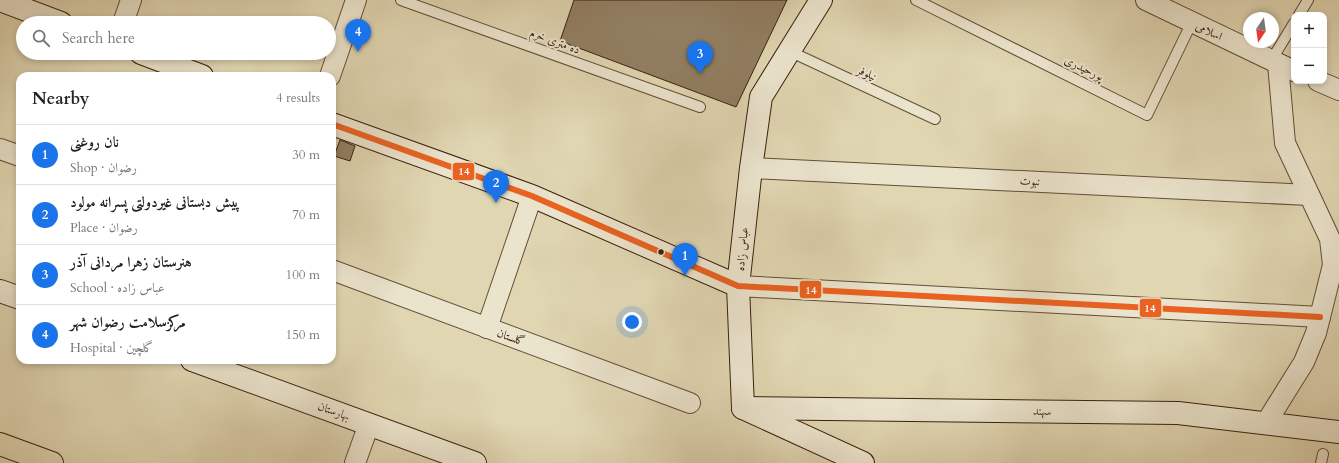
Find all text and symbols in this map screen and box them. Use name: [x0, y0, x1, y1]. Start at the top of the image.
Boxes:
north arrow: [1243, 12, 1279, 48]
map controls: [1291, 12, 1327, 84]
button: +: [1291, 12, 1327, 48]
search box: [16, 16, 336, 60]
street label: اسلامی: [1193, 18, 1225, 45]
pin: 4: [345, 19, 371, 52]
street label: ده متری خرم: [526, 24, 582, 60]
icon: search: [30, 27, 52, 49]
text: Search here: [62, 28, 135, 48]
pin: 3: [687, 41, 713, 74]
button: −: [1291, 48, 1327, 84]
street label: پورحیدری: [1061, 52, 1107, 86]
street label: نیلوفر: [853, 61, 879, 84]
text: Nearby: [32, 87, 89, 110]
text: 4 results: [276, 89, 320, 107]
text: نان روغنی: [70, 132, 119, 152]
text: 1: [42, 146, 48, 164]
text: 30 m: [292, 146, 320, 164]
text: Shop · رضوان: [70, 159, 137, 177]
line badge: 14: [452, 162, 475, 181]
text: 14: [458, 164, 470, 179]
pin: 2: [483, 170, 509, 203]
street label: نبوت: [1019, 172, 1041, 190]
text: پیش دبستانی غیردولتی پسرانه مولود: [70, 192, 240, 212]
text: 2: [42, 206, 48, 224]
text: 70 m: [292, 206, 320, 224]
text: Place · رضوان: [70, 219, 138, 237]
street label: عباس زاده: [732, 226, 752, 272]
pin: 1: [672, 243, 698, 276]
unlabelled marker: [656, 247, 666, 257]
text: هنرستان زهرا مردانی آذر: [70, 252, 192, 272]
text: 3: [42, 266, 48, 284]
text: 100 m: [286, 266, 320, 284]
text: School · عباس زاده: [70, 279, 165, 297]
line badge: 14: [799, 280, 822, 299]
text: 14: [805, 283, 817, 298]
line badge: 14: [1139, 298, 1162, 318]
text: 14: [1144, 301, 1156, 316]
text: مرکزسلامت رضوان شهر: [70, 312, 186, 332]
your location: [622, 312, 642, 332]
street label: گلستان: [495, 325, 527, 349]
text: 4: [42, 326, 48, 344]
text: 150 m: [286, 326, 320, 344]
text: Hospital · گلچین: [70, 339, 153, 357]
street label: بهارستان: [316, 398, 352, 424]
street label: سهند: [1033, 403, 1051, 419]

